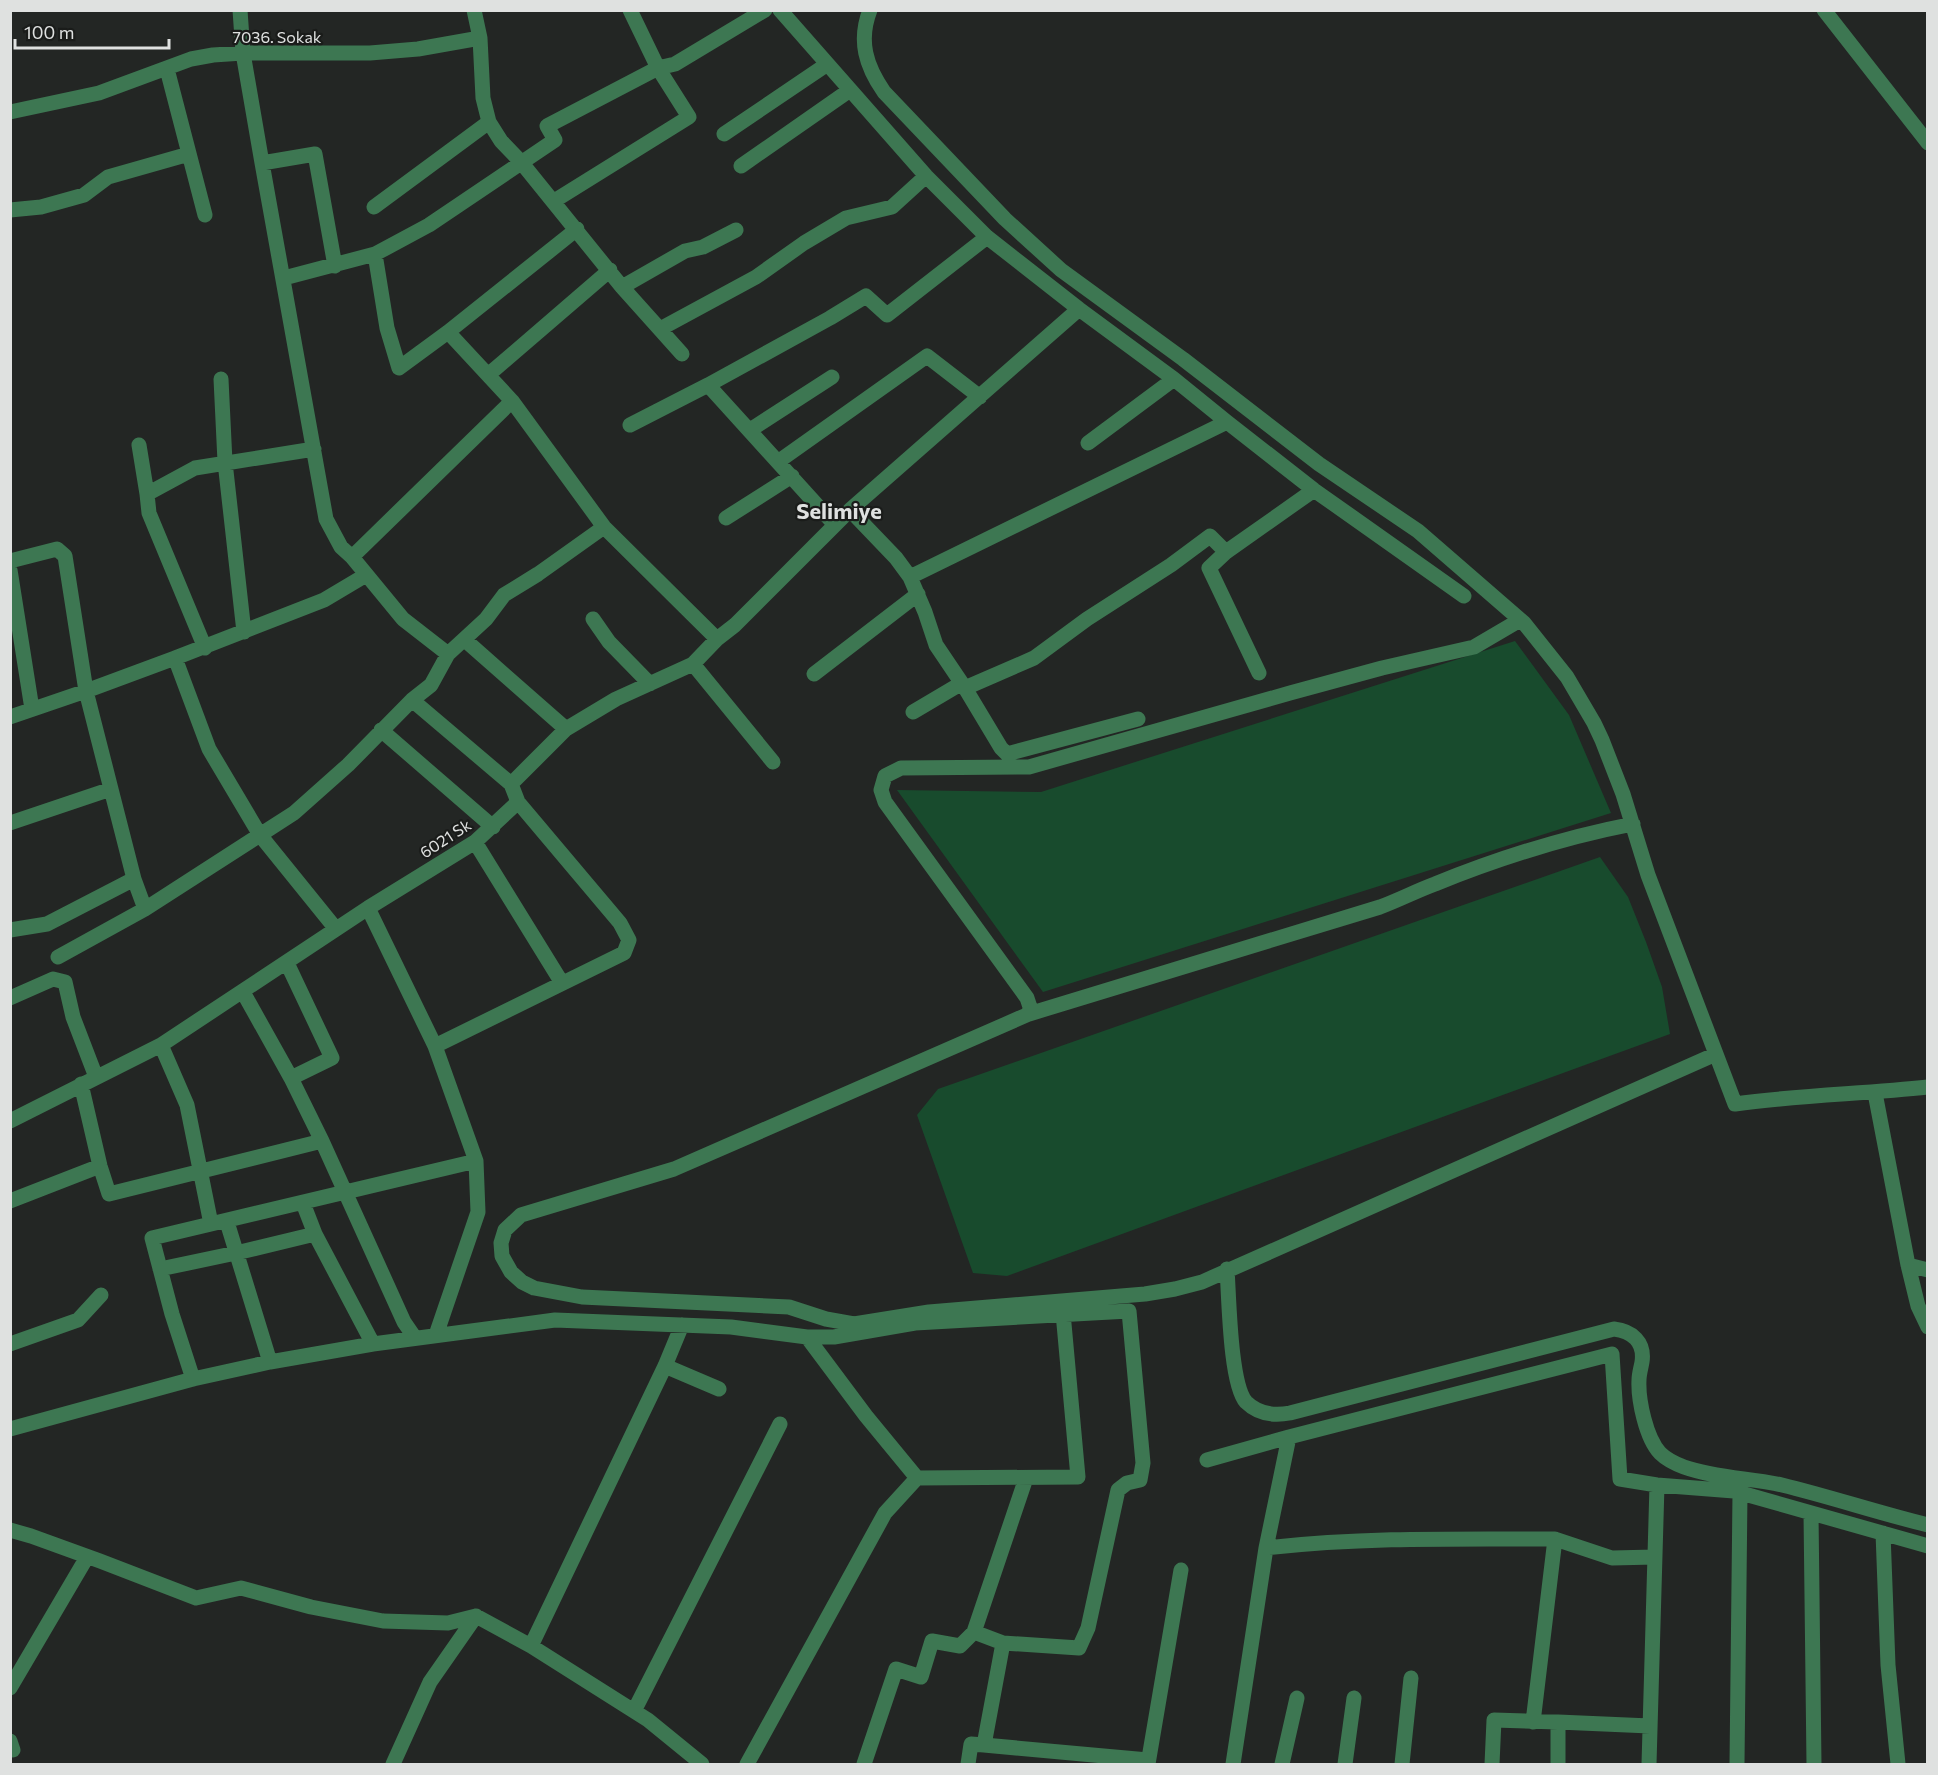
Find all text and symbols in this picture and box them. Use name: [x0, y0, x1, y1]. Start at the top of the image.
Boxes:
scale bar: [15, 12, 170, 50]
text: 100 m: [24, 21, 74, 43]
street label: 7036. Sokak: [233, 27, 322, 46]
district label: Selimiye: [796, 497, 882, 524]
street label: 6021 Sk: [416, 814, 474, 861]

